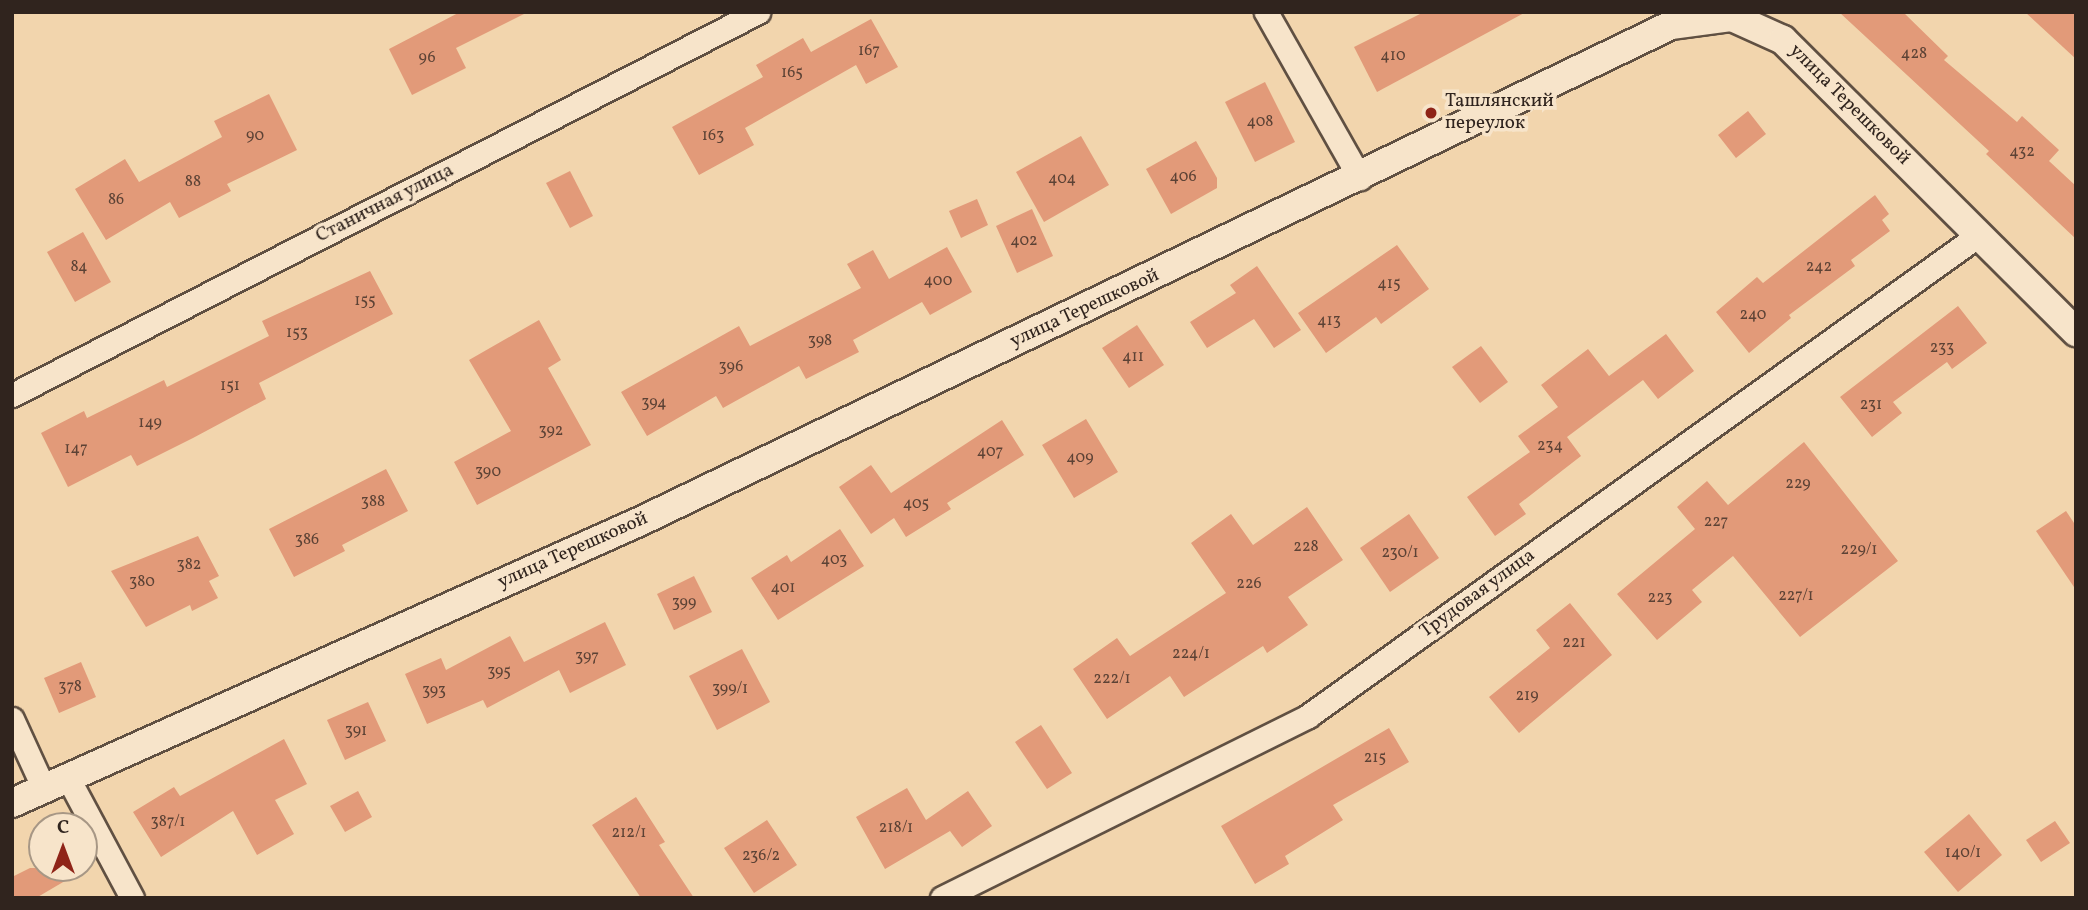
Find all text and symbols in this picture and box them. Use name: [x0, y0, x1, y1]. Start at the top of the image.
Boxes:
street label: улица Терешковой: [1784, 40, 1914, 170]
house number: 167: [858, 41, 880, 61]
house number: 428: [1901, 44, 1927, 64]
house number: 410: [1380, 46, 1406, 66]
house number: 96: [418, 48, 436, 68]
house number: 165: [781, 63, 803, 83]
place label: Ташлянский переулок: [1445, 91, 1554, 135]
marker: Ташлянский переулок: [1423, 105, 1439, 121]
house number: 408: [1247, 112, 1273, 132]
house number: 90: [246, 126, 264, 146]
house number: 163: [702, 126, 724, 146]
house number: 432: [2009, 142, 2035, 162]
street label: Станичная улица: [312, 159, 458, 249]
house number: 406: [1169, 167, 1197, 187]
house number: 404: [1048, 169, 1076, 189]
house number: 88: [185, 172, 201, 192]
house number: 86: [108, 190, 124, 210]
house number: 402: [1010, 231, 1038, 251]
house number: 84: [70, 257, 88, 277]
house number: 242: [1806, 257, 1832, 277]
street label: улица Терешковой: [1007, 264, 1163, 354]
house number: 400: [924, 271, 952, 291]
house number: 415: [1377, 274, 1401, 294]
house number: 155: [354, 291, 376, 311]
house number: 240: [1740, 305, 1766, 325]
house number: 413: [1317, 311, 1341, 331]
house number: 153: [286, 323, 308, 343]
house number: 398: [808, 331, 832, 351]
house number: 233: [1930, 338, 1954, 358]
house number: 411: [1122, 347, 1144, 367]
house number: 396: [719, 357, 743, 377]
house number: 151: [220, 376, 240, 396]
house number: 394: [641, 393, 667, 413]
house number: 231: [1860, 395, 1882, 415]
house number: 149: [138, 413, 162, 433]
house number: 392: [539, 421, 563, 441]
house number: 234: [1537, 436, 1563, 456]
house number: 147: [64, 439, 88, 459]
house number: 407: [977, 442, 1003, 462]
house number: 409: [1066, 448, 1094, 468]
house number: 390: [475, 462, 501, 482]
house number: 229: [1785, 474, 1811, 494]
house number: 388: [361, 492, 385, 512]
house number: 405: [903, 494, 929, 514]
street label: улица Терешковой: [494, 508, 652, 594]
house number: 227: [1704, 512, 1728, 532]
house number: 386: [295, 530, 319, 550]
house number: 228: [1293, 537, 1319, 557]
house number: 229/1: [1841, 540, 1877, 560]
house number: 230/1: [1381, 543, 1419, 563]
street label: Трудовая улица: [1416, 544, 1540, 644]
house number: 403: [821, 550, 847, 570]
house number: 382: [177, 555, 201, 575]
house number: 380: [129, 572, 155, 592]
house number: 226: [1236, 574, 1262, 594]
house number: 401: [770, 578, 796, 598]
house number: 227/1: [1778, 586, 1814, 606]
house number: 223: [1648, 588, 1672, 608]
house number: 399: [672, 593, 696, 613]
house number: 221: [1562, 633, 1586, 653]
house number: 224/1: [1172, 644, 1210, 664]
house number: 397: [575, 647, 599, 667]
house number: 395: [487, 662, 511, 682]
house number: 222/1: [1093, 669, 1131, 689]
house number: 378: [58, 677, 82, 697]
house number: 399/1: [712, 679, 748, 699]
house number: 393: [422, 681, 446, 701]
house number: 219: [1515, 686, 1539, 706]
house number: 391: [345, 721, 367, 741]
house number: 215: [1364, 748, 1386, 768]
north arrow: [28, 812, 98, 882]
house number: 387/1: [150, 812, 186, 832]
text: С: [57, 815, 69, 841]
house number: 218/1: [879, 818, 913, 838]
house number: 212/1: [612, 823, 646, 843]
house number: 140/1: [1945, 843, 1981, 863]
house number: 236/2: [742, 846, 780, 866]

